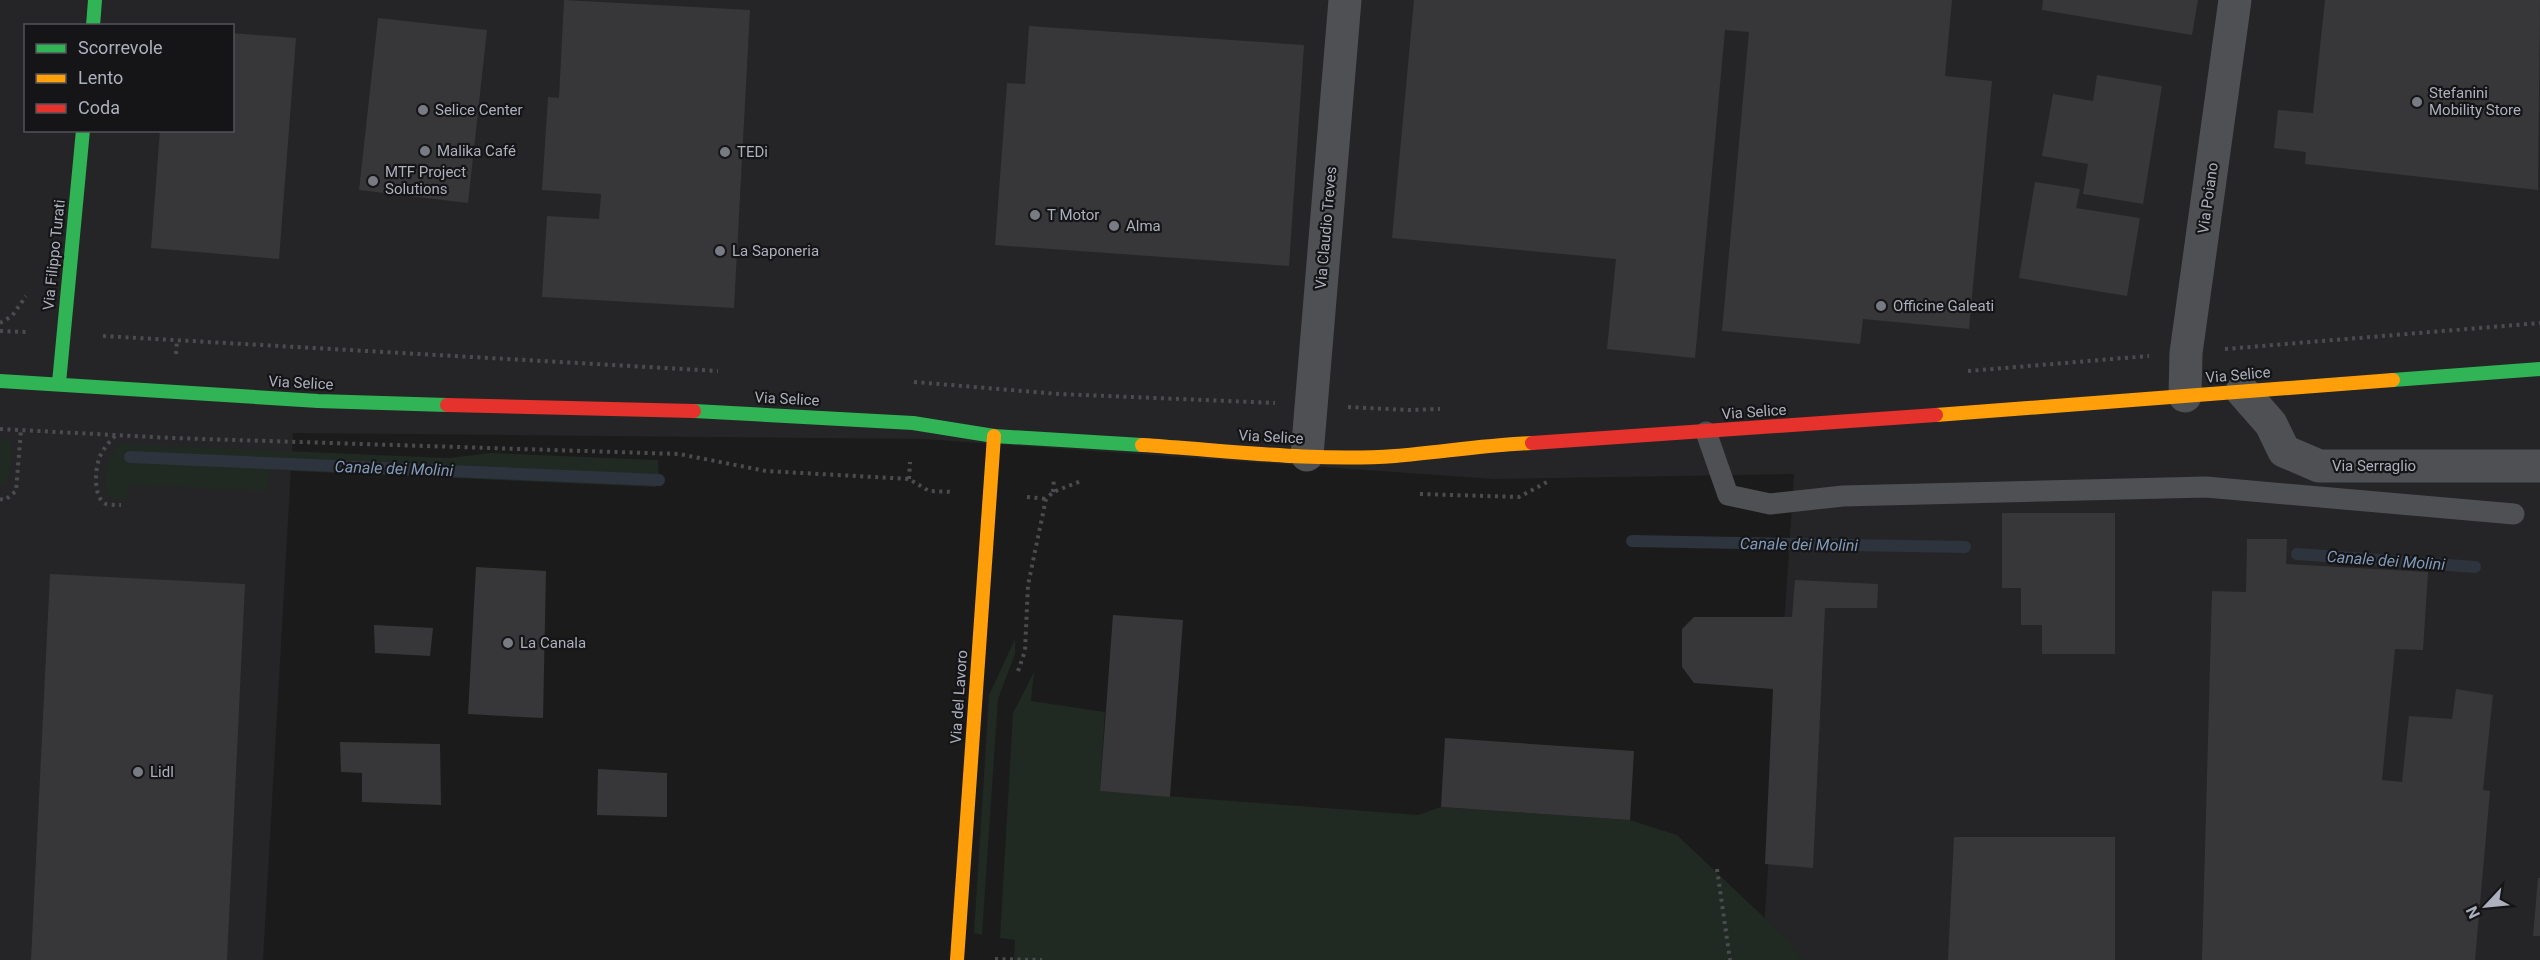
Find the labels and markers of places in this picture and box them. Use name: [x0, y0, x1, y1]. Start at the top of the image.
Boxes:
place label: Stefanini Mobility Store: [2429, 84, 2521, 119]
marker: Stefanini Mobility Store: [2410, 95, 2424, 109]
place label: Selice Center: [435, 101, 523, 119]
marker: Selice Center: [416, 103, 430, 117]
place label: Malika Café: [437, 142, 516, 160]
place label: TEDi: [737, 143, 768, 161]
marker: Malika Café: [418, 144, 432, 158]
marker: TEDi: [718, 145, 732, 159]
place label: MTF Project Solutions: [385, 163, 466, 198]
marker: MTF Project Solutions: [366, 174, 380, 188]
place label: T Motor: [1047, 206, 1099, 224]
marker: T Motor: [1028, 208, 1042, 222]
place label: Alma: [1126, 217, 1161, 235]
marker: Alma: [1107, 219, 1121, 233]
place label: La Saponeria: [732, 242, 819, 260]
marker: La Saponeria: [713, 244, 727, 258]
place label: Officine Galeati: [1893, 297, 1994, 315]
marker: Officine Galeati: [1874, 299, 1888, 313]
place label: La Canala: [520, 634, 586, 652]
marker: La Canala: [501, 636, 515, 650]
place label: Lidl: [150, 763, 174, 781]
marker: Lidl: [131, 765, 145, 779]

